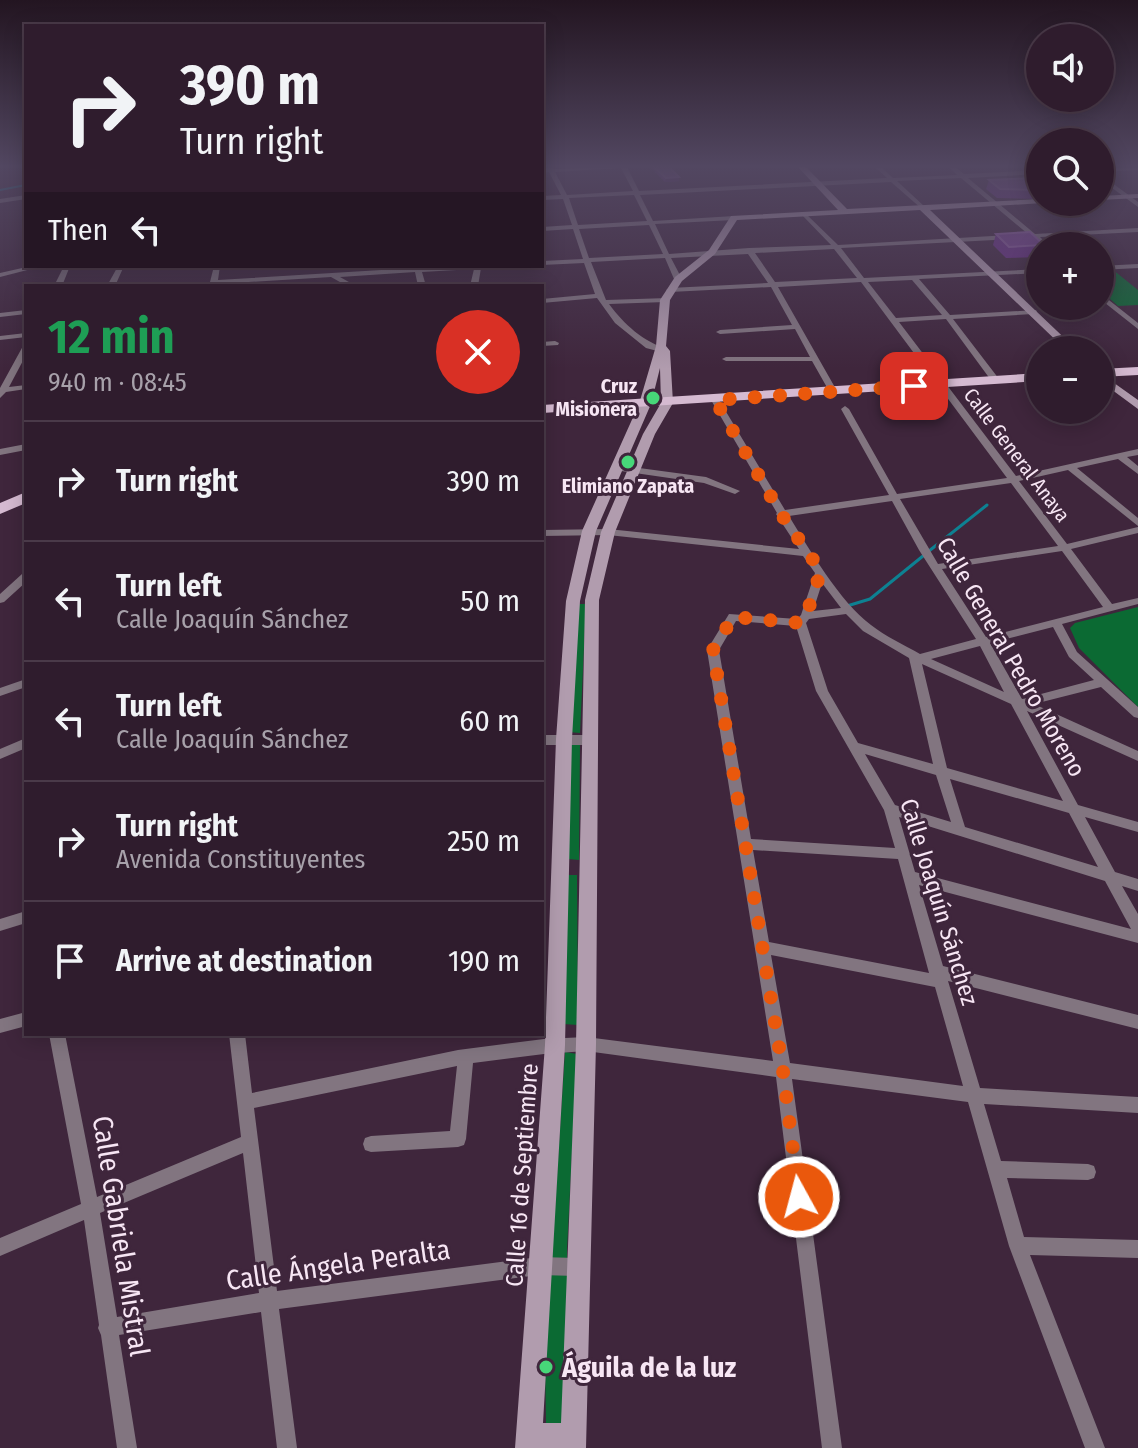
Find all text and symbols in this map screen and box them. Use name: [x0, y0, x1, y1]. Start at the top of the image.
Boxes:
map controls: [1026, 24, 1114, 424]
button: sound: [1026, 24, 1114, 112]
text: 390 m: [180, 52, 320, 119]
icon: right: [48, 56, 152, 160]
text: Turn right: [180, 120, 323, 164]
button: search: [1026, 128, 1114, 216]
icon: left: [124, 208, 168, 252]
text: Then: [48, 212, 108, 248]
button: +: [1026, 232, 1114, 320]
text: 12 min: [48, 308, 175, 366]
button: close: [436, 310, 520, 394]
button: −: [1026, 336, 1114, 424]
pin: [880, 352, 948, 420]
icon: arrive: [892, 364, 936, 408]
text: 940 m · 08:45: [48, 367, 187, 398]
place label: Cruz Misionera: [556, 374, 638, 421]
street label: Calle General Anaya: [959, 383, 1075, 527]
marker: Cruz Misionera: [644, 389, 662, 407]
marker: Elimiano Zapata: [619, 453, 637, 471]
icon: right: [48, 459, 92, 503]
text: Turn right: [116, 463, 238, 499]
text: 390 m: [446, 463, 520, 499]
place label: Elimiano Zapata: [562, 474, 694, 498]
street label: Calle General Pedro Moreno: [931, 532, 1091, 782]
text: Turn left: [116, 568, 222, 604]
icon: left: [48, 579, 92, 623]
text: 50 m: [460, 583, 520, 619]
text: Calle Joaquín Sánchez: [116, 604, 348, 635]
text: Turn left: [116, 688, 222, 724]
icon: left: [48, 699, 92, 743]
text: 60 m: [459, 703, 520, 739]
text: Calle Joaquín Sánchez: [116, 724, 348, 755]
street label: Calle Joaquín Sánchez: [894, 795, 984, 1009]
text: Turn right: [116, 808, 238, 844]
icon: right: [48, 819, 92, 863]
text: 250 m: [447, 823, 520, 859]
text: Avenida Constituyentes: [116, 844, 365, 875]
icon: arrive: [48, 939, 92, 983]
text: Arrive at destination: [116, 943, 373, 979]
text: 190 m: [448, 943, 520, 979]
street label: Calle 16 de Septiembre: [500, 1062, 544, 1288]
street label: Calle Gabriela Mistral: [86, 1113, 156, 1359]
position arrow: [757, 1155, 841, 1239]
street label: Calle Ángela Peralta: [224, 1233, 452, 1297]
place label: Águila de la luz: [561, 1350, 737, 1384]
marker: Águila de la luz: [537, 1358, 555, 1376]

